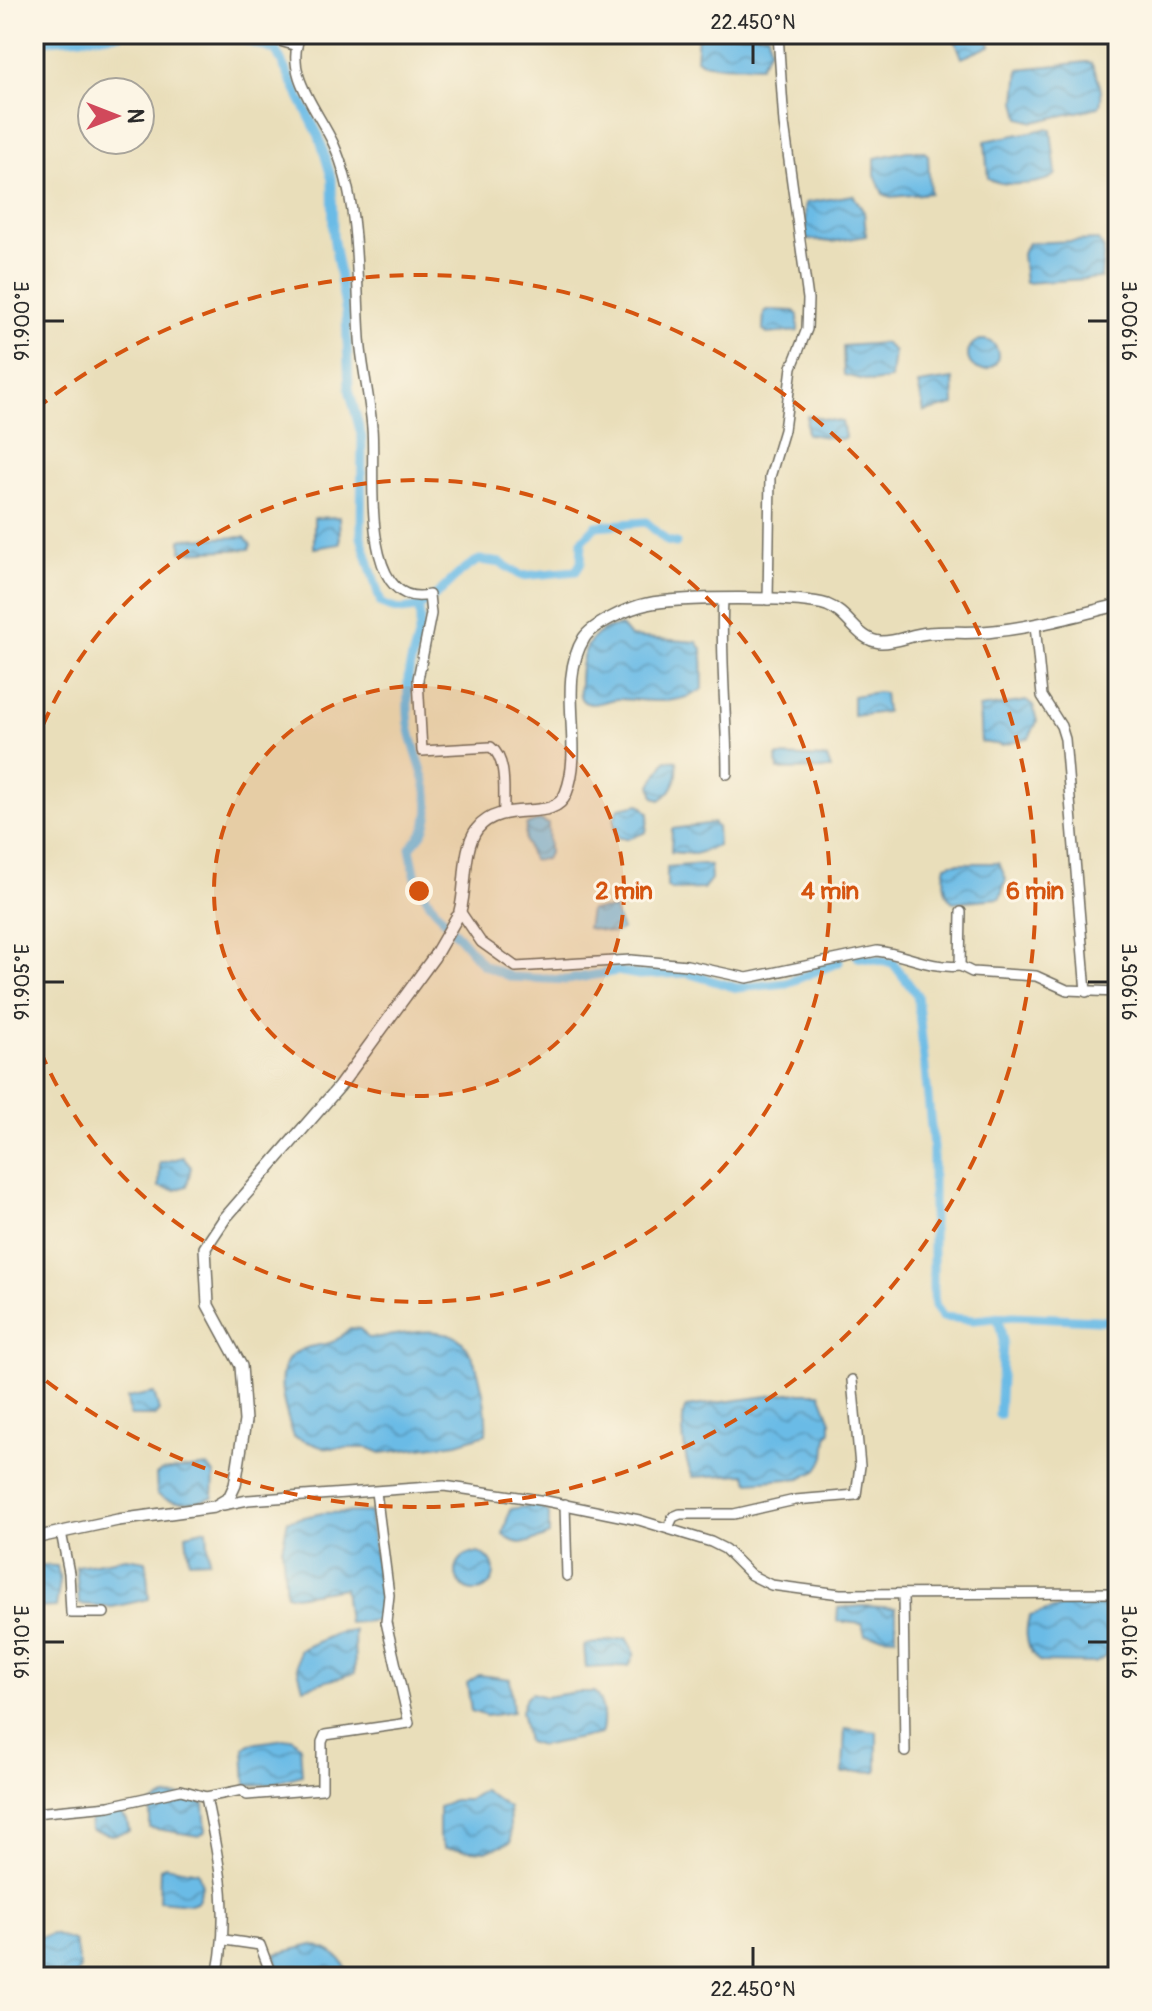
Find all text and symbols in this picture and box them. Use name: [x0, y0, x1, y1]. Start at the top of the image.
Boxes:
text: 22.450°N: [710, 10, 796, 35]
north arrow: [76, 76, 156, 156]
text: N: [121, 109, 149, 124]
text: 91.900°E: [10, 281, 35, 361]
text: 91.900°E: [1118, 281, 1143, 361]
centre of rings: [405, 877, 433, 905]
text: 2 min: [595, 877, 653, 906]
text: 4 min: [801, 877, 859, 906]
text: 6 min: [1006, 877, 1064, 906]
text: 91.905°E: [10, 944, 35, 1020]
text: 91.905°E: [1118, 944, 1143, 1020]
text: 91.910°E: [10, 1605, 35, 1679]
text: 91.910°E: [1118, 1605, 1143, 1679]
text: 22.450°N: [710, 1977, 796, 2002]

